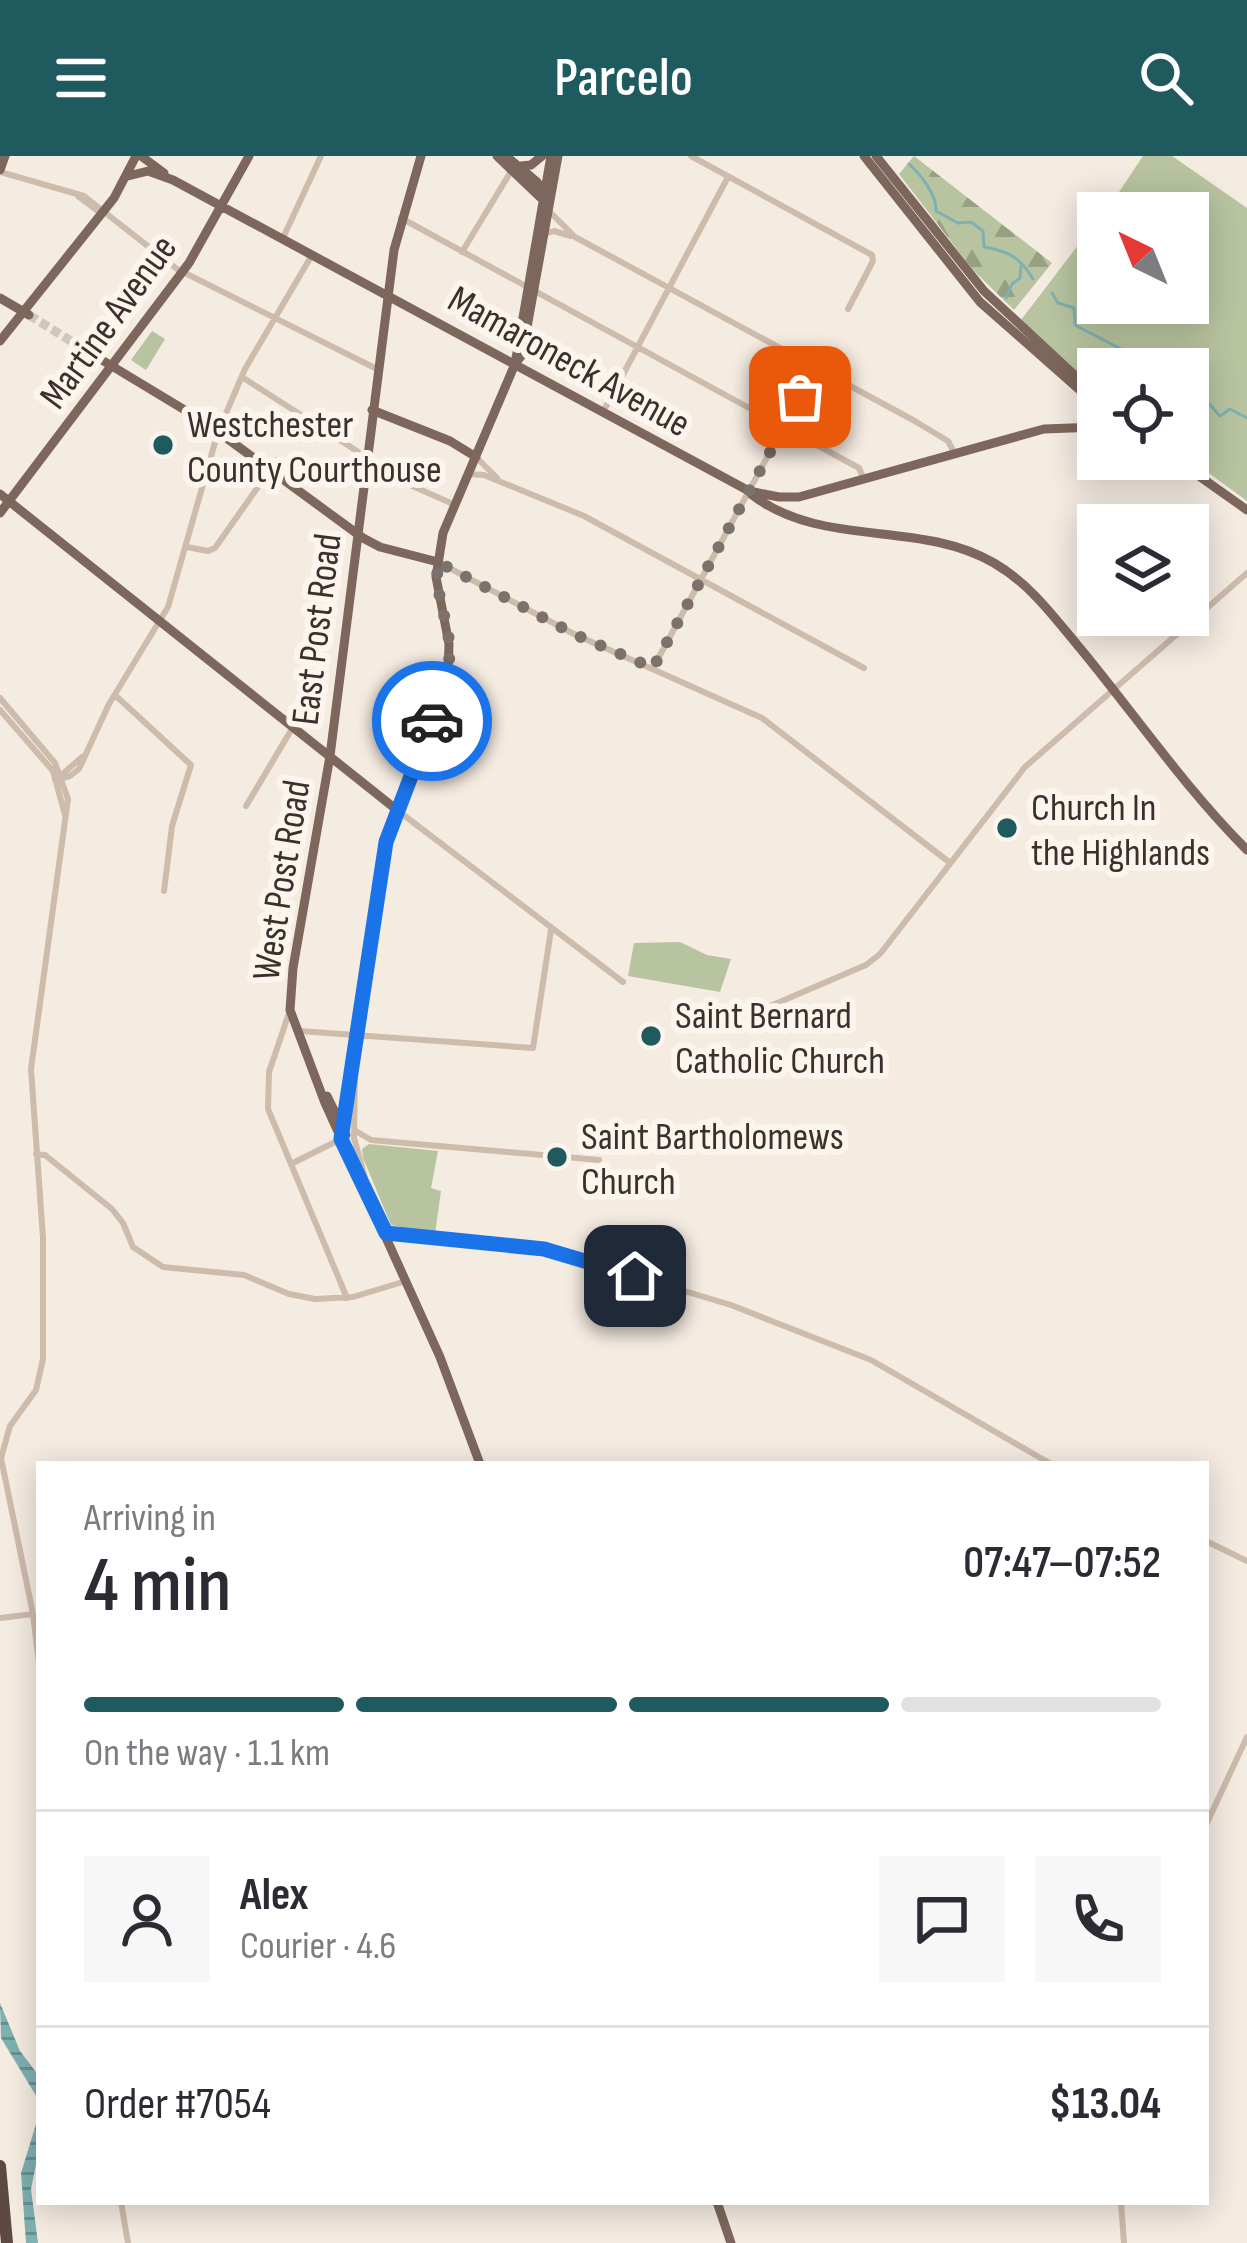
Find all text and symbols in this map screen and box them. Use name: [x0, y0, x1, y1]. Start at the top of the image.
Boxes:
icon: menu: [48, 45, 114, 111]
icon: search: [1133, 45, 1199, 111]
text: Parcelo: [554, 46, 693, 111]
north arrow: [1077, 192, 1209, 324]
map controls: [1077, 192, 1209, 636]
street label: Martine Avenue: [30, 227, 188, 418]
street label: Mamaroneck Avenue: [440, 276, 698, 448]
pin: [749, 346, 851, 448]
button: locate: [1077, 348, 1209, 480]
icon: bag: [767, 364, 833, 430]
place label: Westchester County Courthouse: [187, 402, 442, 494]
marker: Westchester County Courthouse: [150, 432, 176, 458]
button: layers: [1077, 504, 1209, 636]
street label: East Post Road: [282, 531, 353, 728]
courier: [372, 661, 492, 781]
icon: car: [399, 688, 465, 754]
street label: West Post Road: [243, 777, 321, 984]
place label: Church In the Highlands: [1031, 785, 1210, 877]
marker: Church In the Highlands: [994, 815, 1020, 841]
place label: Saint Bernard Catholic Church: [675, 993, 885, 1085]
marker: Saint Bernard Catholic Church: [638, 1023, 664, 1049]
place label: Saint Bartholomews Church: [581, 1114, 844, 1206]
marker: Saint Bartholomews Church: [544, 1144, 570, 1170]
pin: [584, 1225, 686, 1327]
icon: home: [602, 1243, 668, 1309]
text: Arriving in: [84, 1495, 216, 1542]
text: 07:47–07:52: [963, 1536, 1161, 1591]
text: 4 min: [84, 1540, 232, 1633]
text: On the way · 1.1 km: [84, 1730, 330, 1777]
button: person: [84, 1856, 210, 1982]
button: chat: [879, 1856, 1005, 1982]
button: phone: [1035, 1856, 1161, 1982]
text: Alex: [240, 1868, 308, 1923]
text: Courier · 4.6: [240, 1923, 396, 1970]
text: Order #7054: [84, 2077, 271, 2132]
text: $13.04: [1049, 2077, 1161, 2132]

